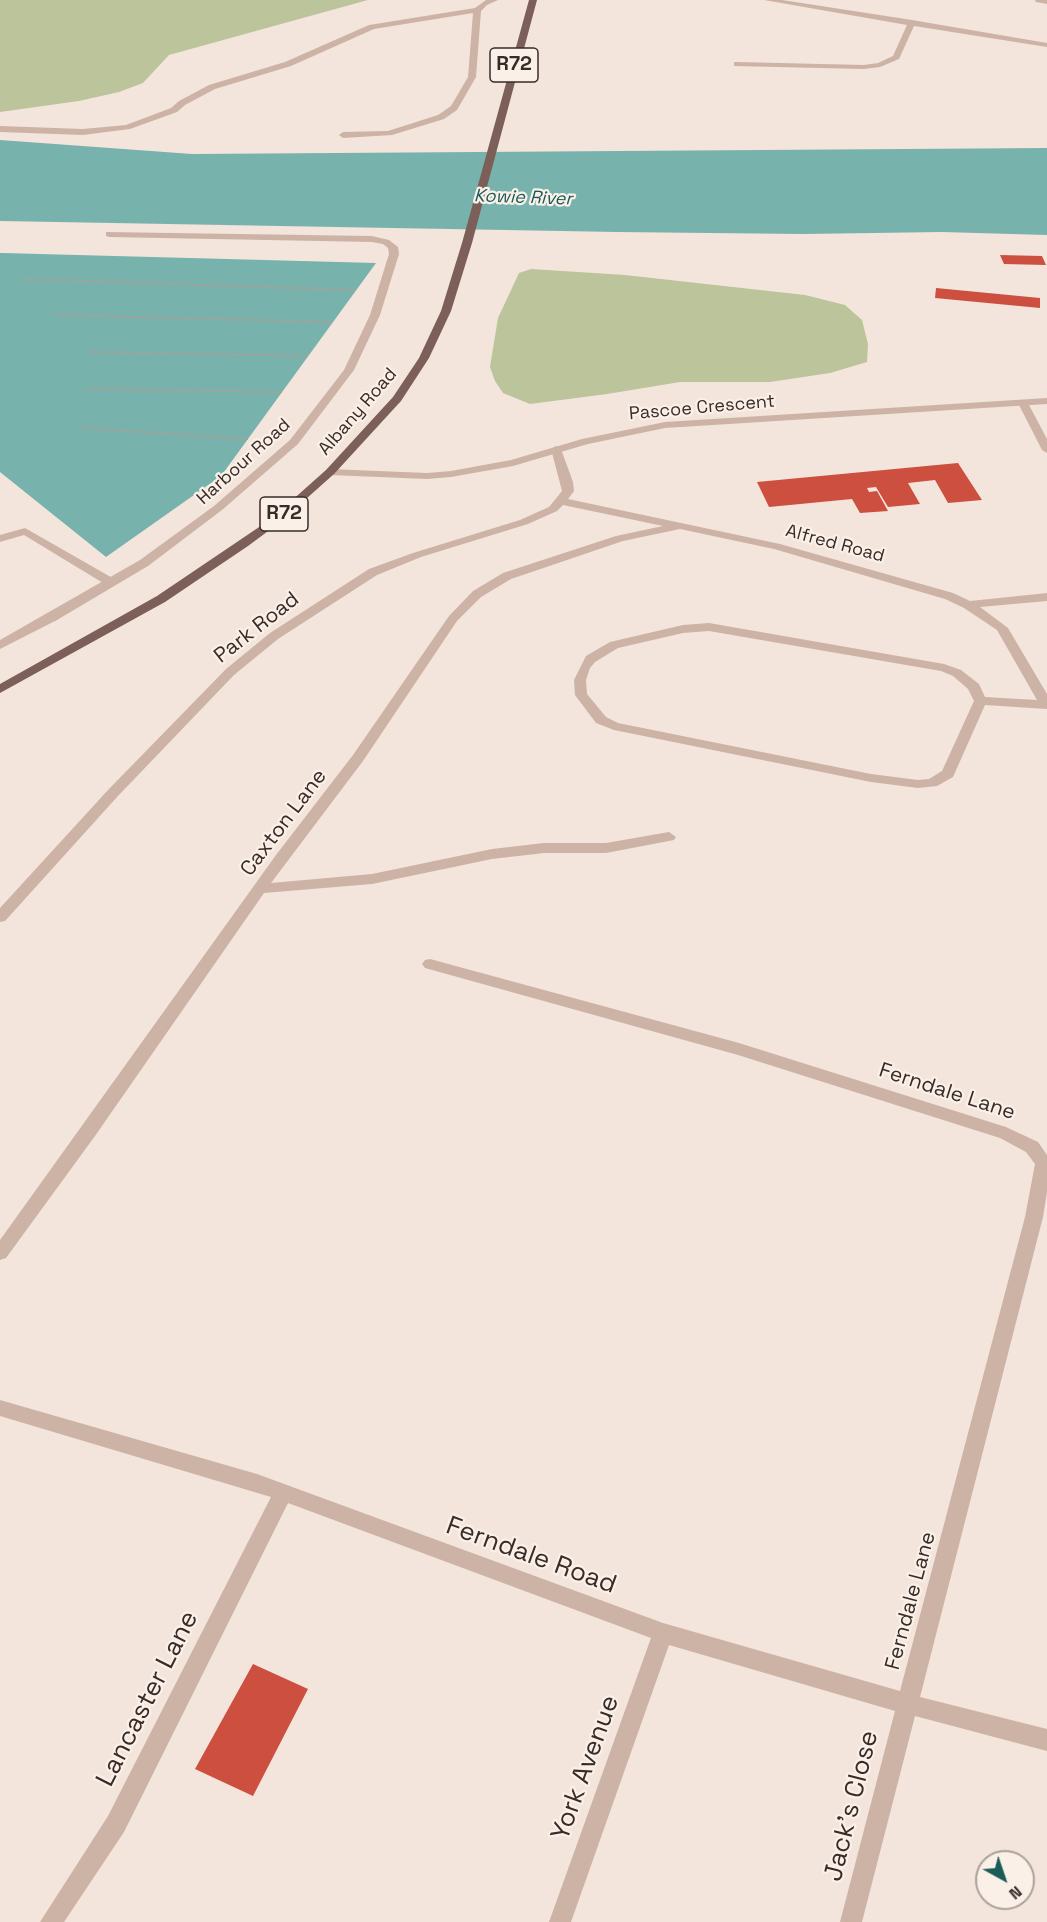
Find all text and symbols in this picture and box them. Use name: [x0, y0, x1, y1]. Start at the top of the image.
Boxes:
road number: R72: [490, 48, 538, 82]
water label: Kowie River: [474, 185, 572, 211]
street label: Albany Road: [314, 364, 402, 460]
street label: Pascoe Crescent: [628, 391, 776, 425]
street label: Harbour Road: [193, 414, 295, 510]
road number: R72: [260, 497, 308, 531]
street label: Alfred Road: [783, 520, 887, 568]
street label: Park Road: [210, 587, 304, 669]
street label: Caxton Lane: [236, 765, 332, 881]
street label: Ferndale Lane: [876, 1058, 1018, 1126]
street label: Ferndale Road: [442, 1511, 620, 1601]
street label: Ferndale Lane: [880, 1529, 942, 1673]
street label: Lancaster Lane: [90, 1606, 206, 1792]
street label: York Avenue: [545, 1691, 627, 1845]
street label: Jack's Close: [818, 1728, 886, 1884]
north arrow: [975, 1850, 1035, 1910]
text: N: [1005, 1881, 1026, 1904]

